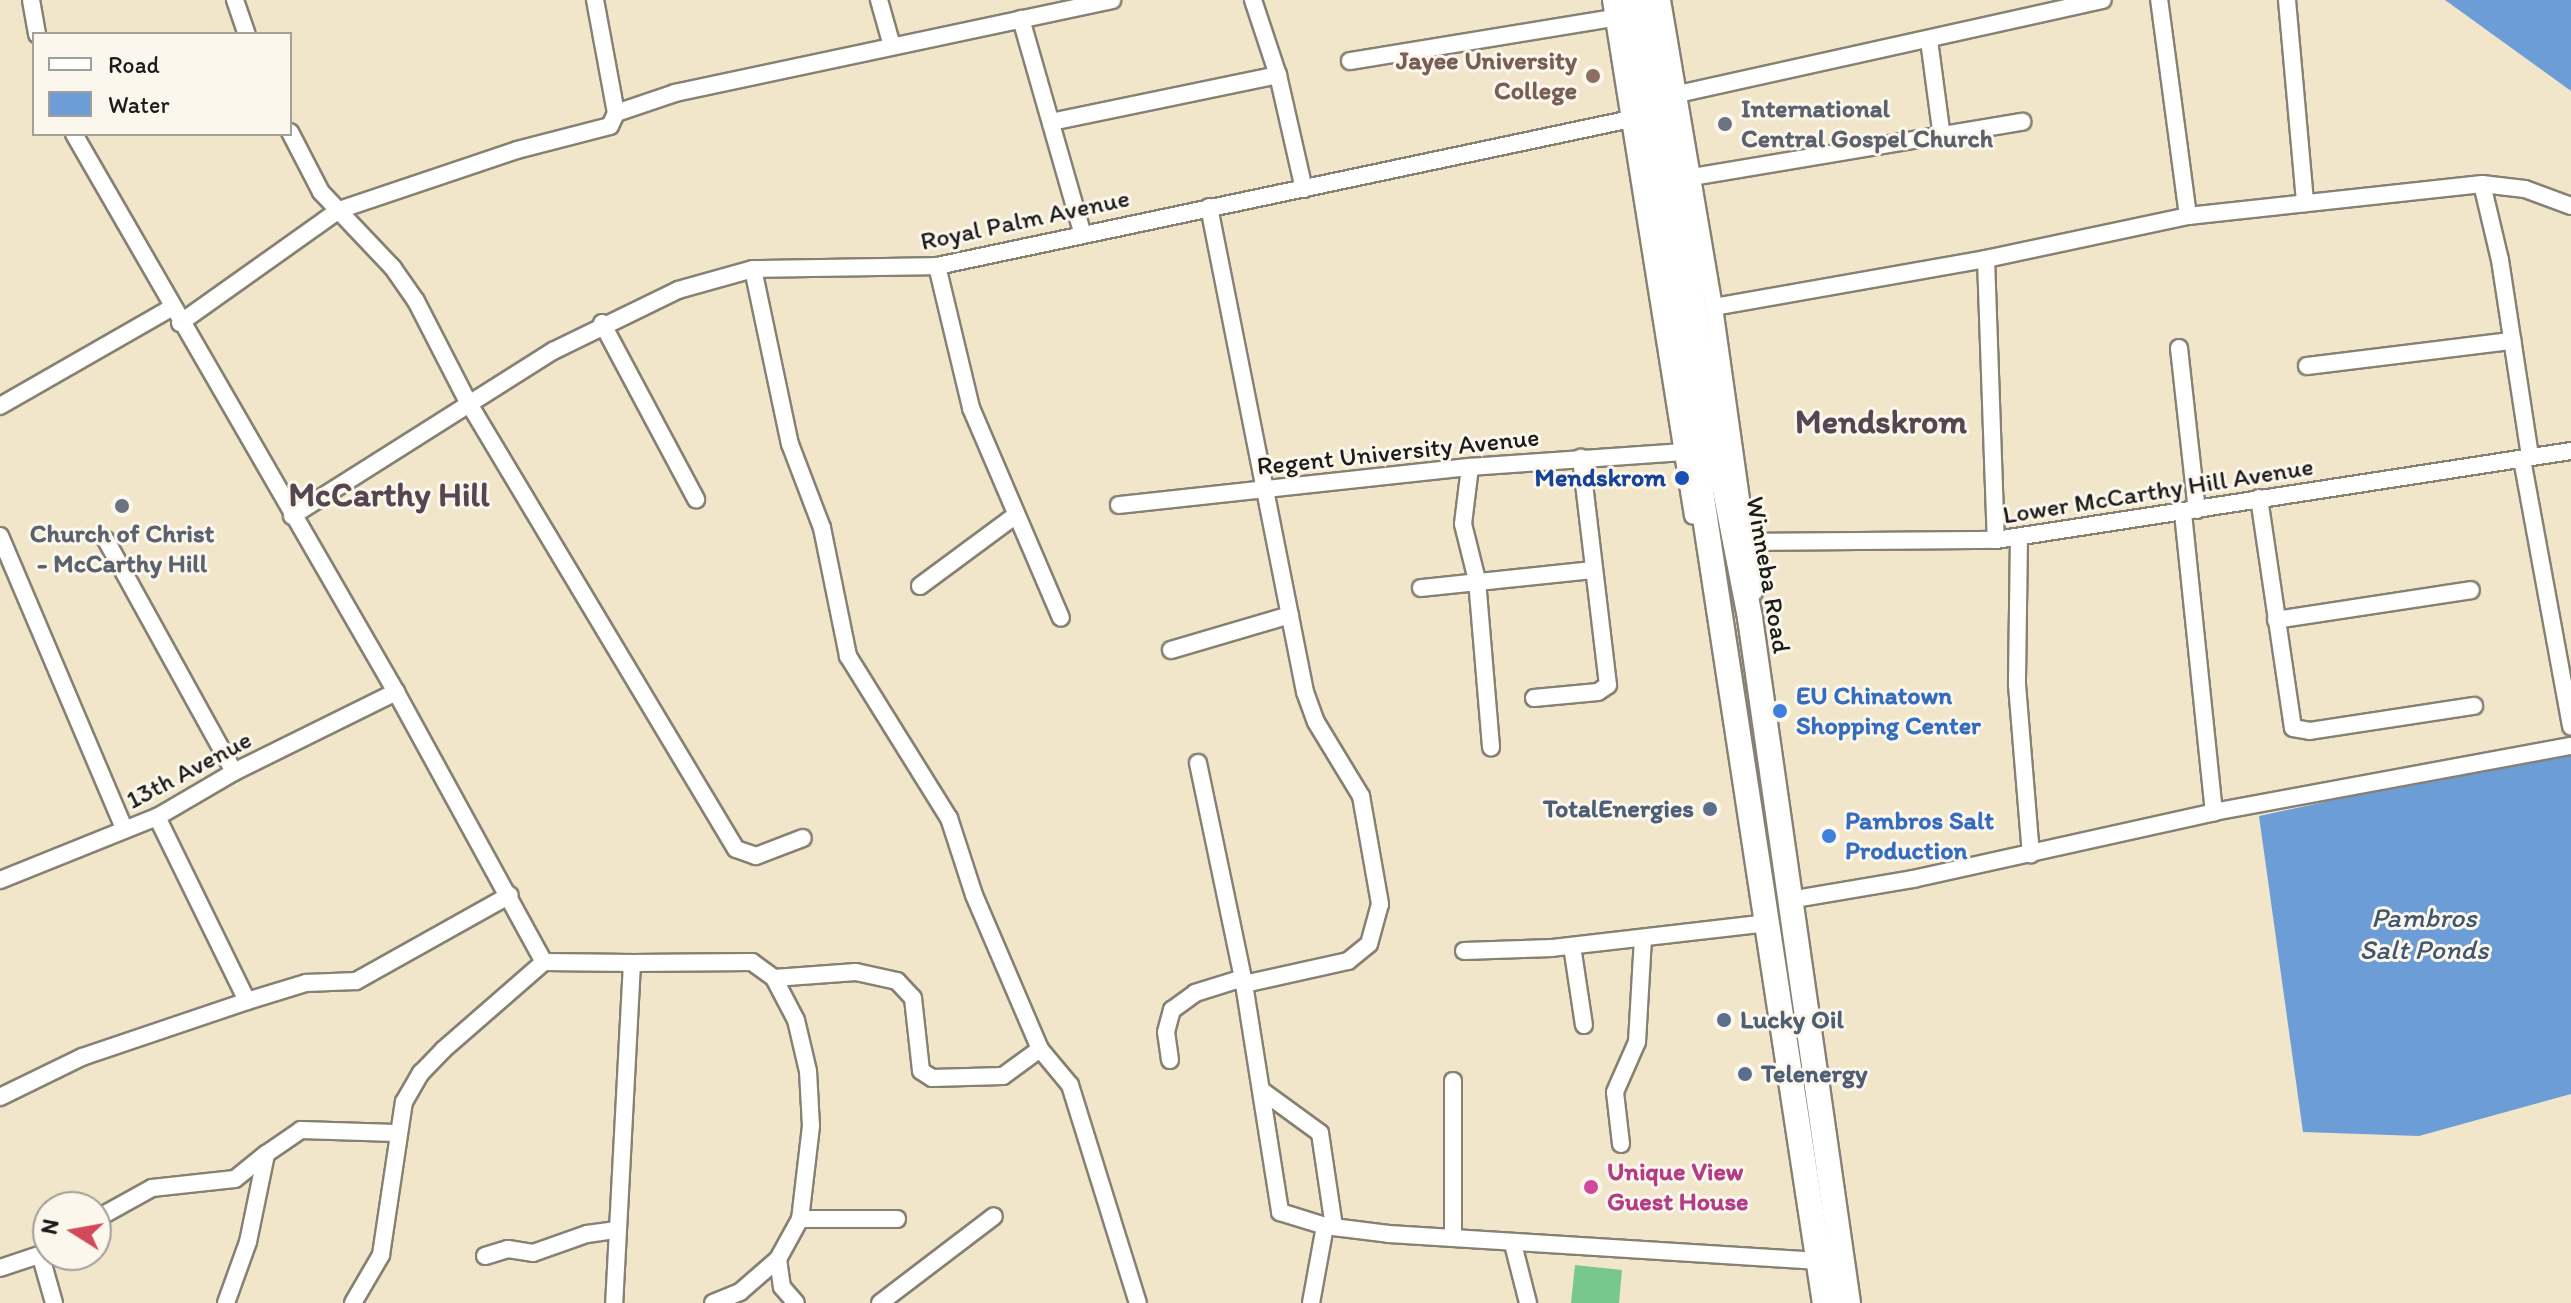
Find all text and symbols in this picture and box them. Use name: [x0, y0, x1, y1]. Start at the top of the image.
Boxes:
legend: [32, 32, 292, 136]
place label: Jayee University College: [1395, 45, 1577, 106]
text: Road: [108, 50, 160, 79]
marker: Jayee University College: [1584, 67, 1602, 85]
text: Water: [108, 90, 170, 119]
place label: International Central Gospel Church: [1741, 93, 1993, 154]
marker: International Central Gospel Church: [1716, 115, 1734, 133]
street label: Royal Palm Avenue: [919, 183, 1131, 257]
district label: Mendskrom: [1795, 402, 1967, 442]
street label: Regent University Avenue: [1255, 422, 1541, 482]
street label: Lower McCarthy Hill Avenue: [2001, 451, 2315, 531]
place label: Mendskrom: [1535, 462, 1666, 494]
marker: Mendskrom: [1673, 469, 1691, 487]
district label: McCarthy Hill: [288, 475, 490, 515]
street label: Winneba Road: [1739, 494, 1797, 656]
marker: Church of Christ - McCarthy Hill: [113, 497, 131, 515]
place label: Church of Christ - McCarthy Hill: [30, 518, 214, 580]
place label: EU Chinatown Shopping Center: [1796, 680, 1981, 742]
marker: EU Chinatown Shopping Center: [1771, 702, 1789, 720]
street label: 13th Avenue: [121, 724, 257, 816]
place label: TotalEnergies: [1543, 793, 1694, 825]
marker: TotalEnergies: [1701, 800, 1719, 818]
place label: Pambros Salt Production: [1845, 805, 1994, 866]
marker: Pambros Salt Production: [1820, 827, 1838, 845]
water label: Pambros Salt Ponds: [2360, 900, 2488, 966]
place label: Lucky Oil: [1740, 1004, 1844, 1036]
marker: Lucky Oil: [1715, 1011, 1733, 1029]
place label: Telenergy: [1761, 1058, 1867, 1090]
marker: Telenergy: [1736, 1065, 1754, 1083]
place label: Unique View Guest House: [1607, 1156, 1748, 1218]
marker: Unique View Guest House: [1582, 1178, 1600, 1196]
north arrow: [32, 1191, 112, 1271]
text: N: [35, 1217, 65, 1237]

